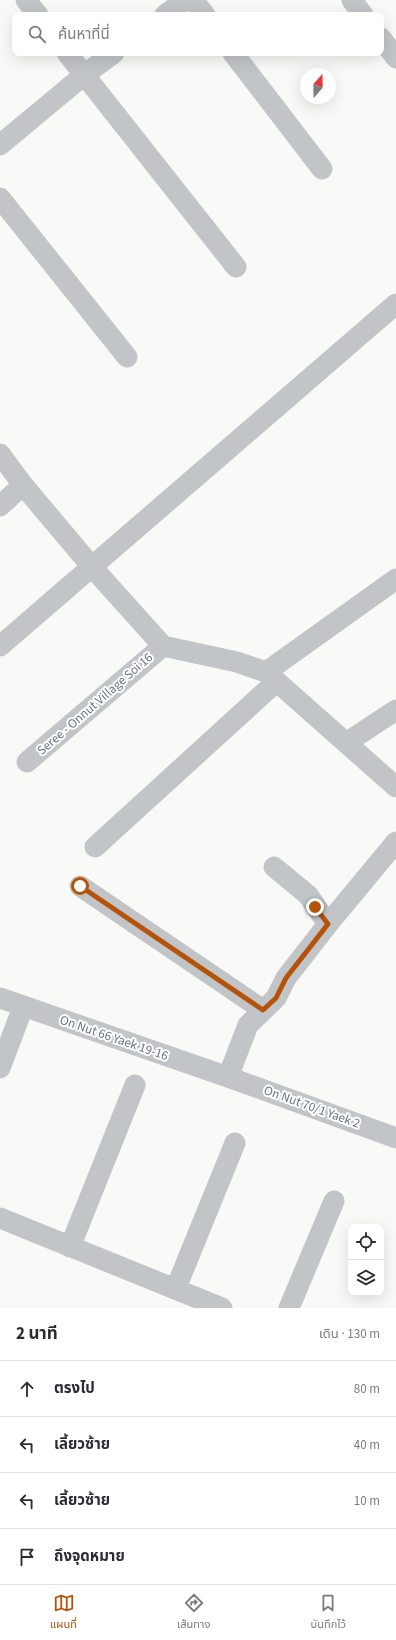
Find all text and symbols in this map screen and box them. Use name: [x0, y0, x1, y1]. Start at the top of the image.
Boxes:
search box: [12, 12, 384, 56]
icon: search: [26, 23, 48, 45]
text: ค้นหาที่นี่: [58, 24, 110, 45]
north arrow: [300, 68, 336, 104]
street label: Seree - Onnut Village Soi 16: [33, 649, 157, 759]
route start: [71, 877, 89, 895]
route end: [306, 898, 324, 916]
street label: On Nut 66 Yaek 19-16: [57, 1011, 171, 1065]
street label: On Nut 70/1 Yaek 2: [261, 1081, 363, 1133]
map controls: [348, 1224, 384, 1296]
button: locate: [348, 1224, 384, 1260]
button: layers: [348, 1260, 384, 1296]
text: 2 นาที: [16, 1322, 58, 1346]
text: เดิน · 130 m: [319, 1325, 380, 1343]
icon: ahead: [16, 1378, 38, 1400]
text: ตรงไป: [54, 1378, 95, 1399]
text: 80 m: [354, 1380, 380, 1398]
icon: left: [16, 1434, 38, 1456]
text: เลี้ยวซ้าย: [54, 1434, 110, 1455]
text: 40 m: [354, 1436, 380, 1454]
icon: left: [16, 1490, 38, 1512]
text: เลี้ยวซ้าย: [54, 1490, 110, 1511]
text: 10 m: [354, 1492, 380, 1510]
icon: arrive: [16, 1546, 38, 1568]
text: ถึงจุดหมาย: [54, 1546, 125, 1567]
tab: แผนที่: [50, 1592, 77, 1633]
tab: เส้นทาง: [177, 1592, 210, 1633]
tab: บันทึกไว้: [311, 1592, 346, 1633]

